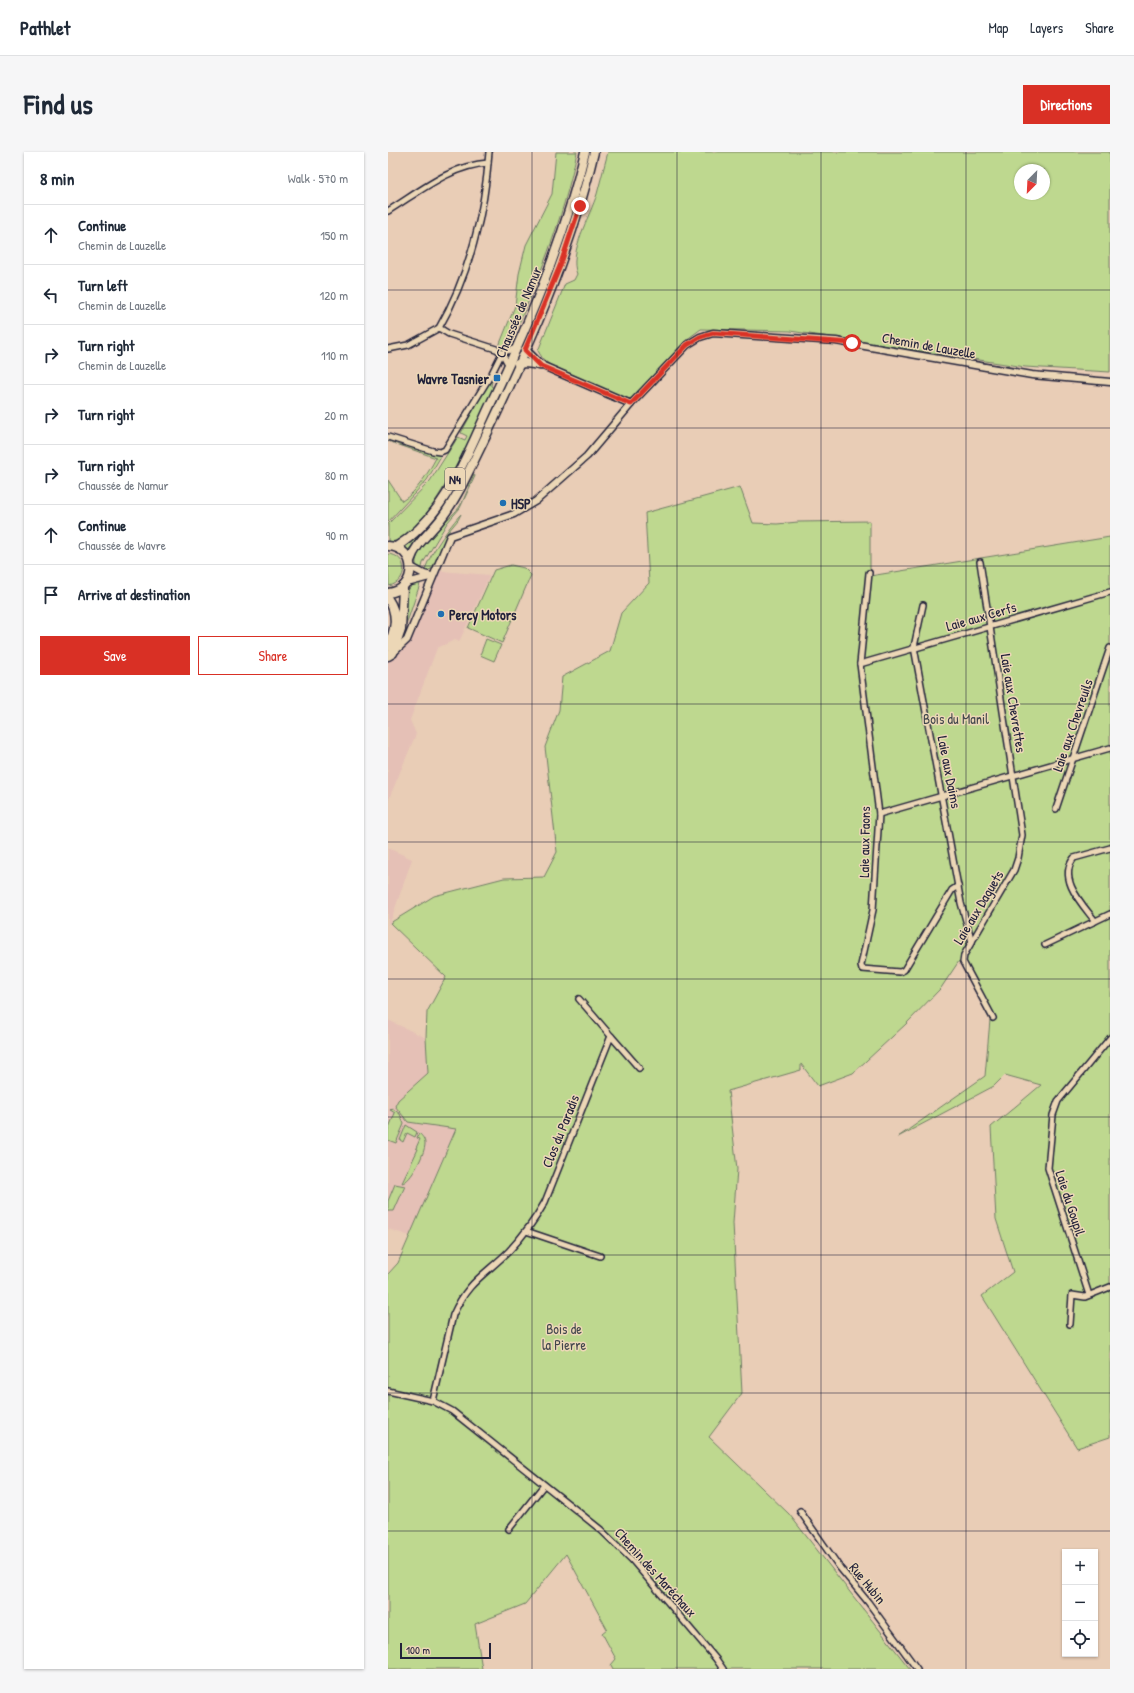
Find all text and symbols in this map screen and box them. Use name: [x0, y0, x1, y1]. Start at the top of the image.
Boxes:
text: Pathlet: [20, 15, 70, 41]
text: Map: [988, 18, 1008, 37]
text: Layers: [1030, 18, 1063, 37]
text: Share: [1085, 18, 1114, 37]
text: Find us: [24, 85, 93, 123]
button: Directions: [1023, 85, 1110, 124]
north arrow: [1014, 164, 1050, 200]
text: 8 min: [40, 167, 74, 190]
text: Walk · 570 m: [288, 169, 348, 187]
route end: [571, 197, 589, 215]
text: Continue: [78, 215, 126, 236]
icon: ahead: [40, 224, 62, 246]
text: 150 m: [320, 226, 348, 244]
text: Chemin de Lauzelle: [78, 236, 166, 254]
street label: Chaussée de Namur: [490, 263, 546, 361]
text: Turn left: [78, 275, 128, 296]
icon: left: [40, 284, 62, 306]
text: 120 m: [320, 286, 348, 304]
text: Chemin de Lauzelle: [78, 296, 166, 314]
street label: Chemin de Lauzelle: [881, 327, 978, 363]
route start: [843, 334, 861, 352]
text: Turn right: [78, 335, 134, 356]
icon: right: [40, 344, 62, 366]
text: 110 m: [321, 346, 348, 364]
text: Chemin de Lauzelle: [78, 356, 166, 374]
place label: Wavre Tasnier: [417, 369, 490, 388]
marker: Wavre Tasnier: [492, 373, 502, 383]
icon: right: [40, 404, 62, 426]
text: Turn right: [78, 404, 134, 425]
text: 20 m: [324, 406, 348, 424]
text: Turn right: [78, 455, 134, 476]
icon: right: [40, 464, 62, 486]
text: 80 m: [325, 466, 348, 484]
road number: N4: [445, 468, 465, 490]
text: Chaussée de Namur: [78, 476, 169, 494]
place label: HSP: [511, 494, 531, 513]
marker: HSP: [498, 498, 508, 508]
text: Continue: [78, 515, 126, 536]
icon: ahead: [40, 524, 62, 546]
text: 90 m: [326, 526, 348, 544]
text: Chaussée de Wavre: [78, 536, 166, 554]
icon: arrive: [40, 584, 62, 606]
text: Arrive at destination: [78, 584, 190, 605]
street label: Laie aux Cerfs: [944, 597, 1018, 635]
place label: Percy Motors: [449, 605, 517, 626]
marker: Percy Motors: [436, 609, 446, 619]
button: Save: [40, 636, 190, 675]
button: Share: [198, 636, 348, 675]
street label: Laie aux Chevrettes: [997, 652, 1031, 754]
street label: Laie aux Chevreuils: [1047, 676, 1097, 774]
park label: Bois du Manil: [923, 709, 989, 728]
street label: Laie aux Daims: [934, 734, 966, 810]
street label: Laie aux Faons: [854, 806, 874, 878]
street label: Laie aux Daguets: [948, 867, 1008, 948]
street label: Clos du Paradis: [537, 1092, 583, 1170]
street label: Laie du Goupil: [1051, 1168, 1091, 1239]
park label: Bois de la Pierre: [542, 1319, 587, 1354]
street label: Chemin des Maréchaux: [611, 1523, 701, 1621]
map controls: [1062, 1549, 1098, 1657]
button: +: [1062, 1549, 1098, 1585]
street label: Rue Hubin: [845, 1558, 891, 1608]
button: −: [1062, 1585, 1098, 1621]
button: locate: [1062, 1621, 1098, 1657]
scale bar: [400, 1641, 491, 1660]
text: 100 m: [406, 1643, 430, 1657]

